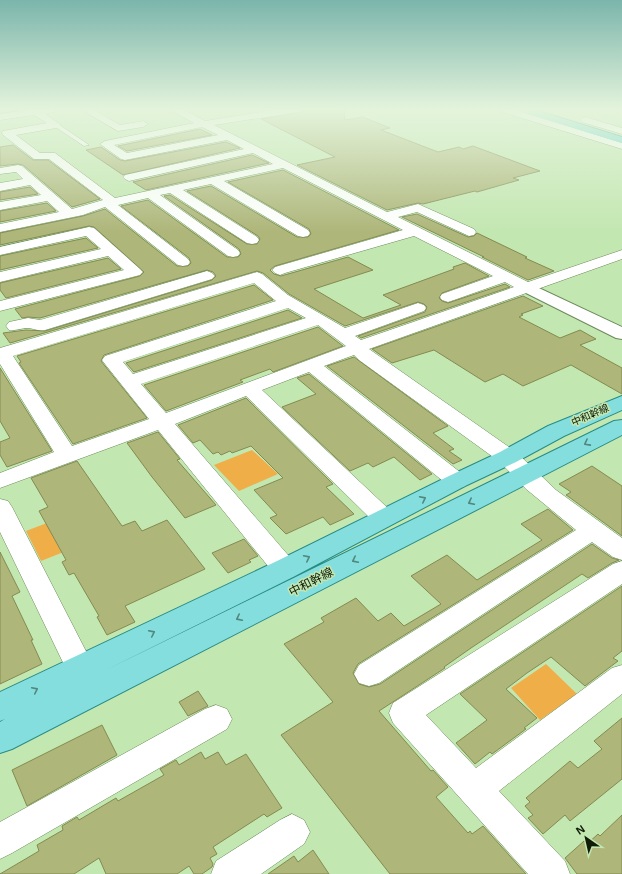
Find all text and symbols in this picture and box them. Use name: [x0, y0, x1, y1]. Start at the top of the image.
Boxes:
street label: 中和幹線: [569, 402, 611, 428]
one-way arrow: [584, 438, 591, 445]
one-way arrow: [418, 496, 426, 504]
one-way arrow: [468, 497, 476, 505]
one-way arrow: [303, 555, 310, 563]
one-way arrow: [352, 555, 359, 563]
street label: 中和幹線: [286, 565, 336, 599]
one-way arrow: [236, 614, 243, 621]
one-way arrow: [148, 630, 156, 638]
one-way arrow: [31, 687, 38, 695]
north arrow: [566, 818, 606, 858]
text: N: [574, 822, 587, 837]

